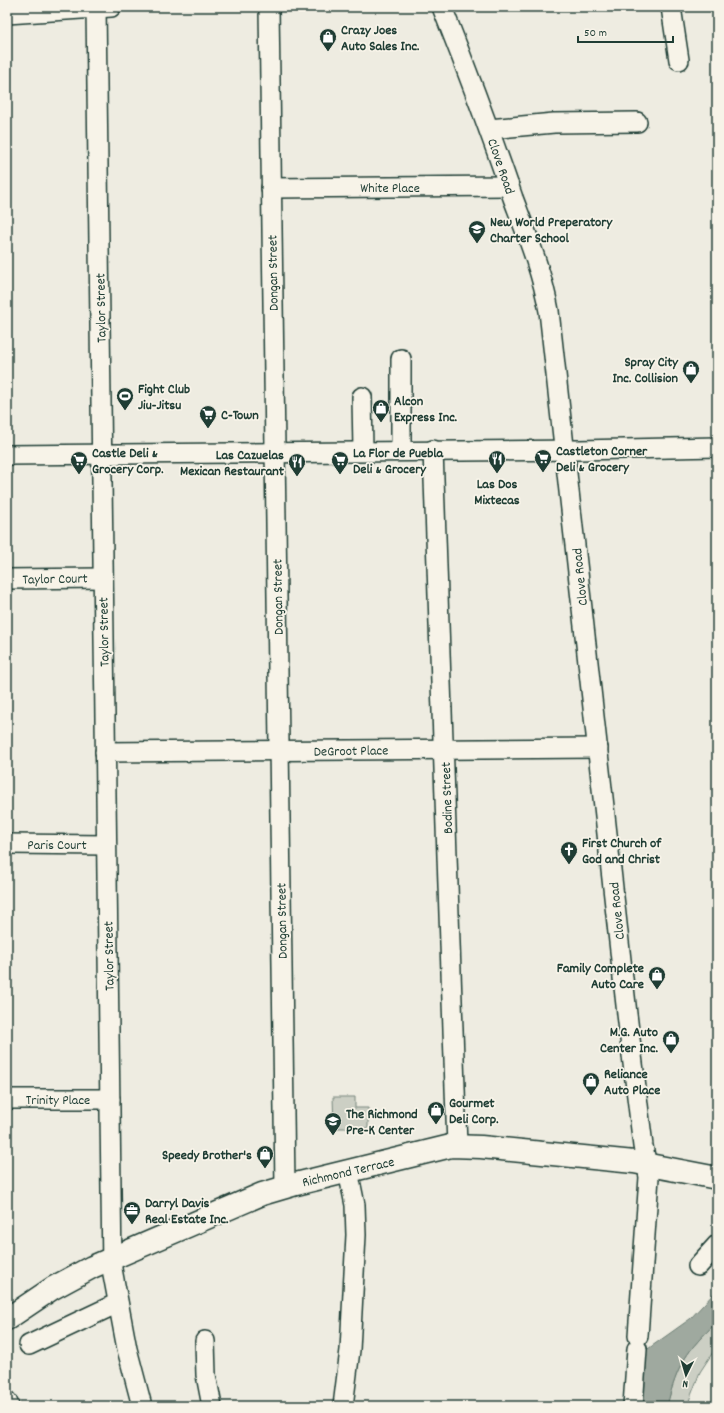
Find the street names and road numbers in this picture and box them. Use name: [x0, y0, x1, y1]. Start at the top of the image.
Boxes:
street label: Clove Road: [481, 136, 519, 197]
street label: White Place: [360, 179, 420, 199]
street label: Dongan Street: [263, 235, 285, 311]
street label: Taylor Street: [91, 273, 113, 343]
street label: Clove Road: [568, 547, 594, 607]
street label: Dongan Street: [268, 559, 290, 635]
street label: Taylor Court: [22, 569, 88, 591]
street label: Taylor Street: [94, 597, 116, 667]
street label: DeGroot Place: [314, 741, 388, 763]
street label: Bodine Street: [437, 762, 459, 834]
street label: Paris Court: [27, 836, 87, 856]
street label: Clove Road: [605, 881, 631, 941]
street label: Dongan Street: [272, 883, 294, 959]
street label: Taylor Street: [99, 921, 121, 991]
street label: Trinity Place: [26, 1091, 90, 1111]
street label: Richmond Terrace: [300, 1153, 397, 1193]

